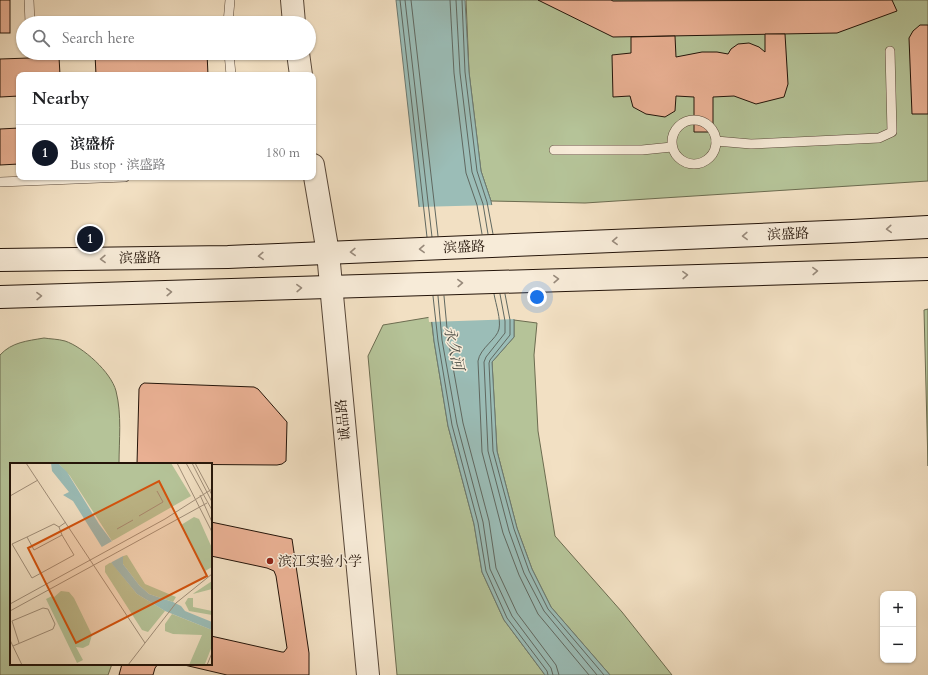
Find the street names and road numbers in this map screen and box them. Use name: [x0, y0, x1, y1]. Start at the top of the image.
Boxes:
street label: 滨盛路: [767, 224, 809, 244]
street label: 滨盛路: [443, 237, 485, 257]
street label: 滨盛路: [119, 248, 161, 268]
street label: 诚品路: [331, 398, 355, 442]

